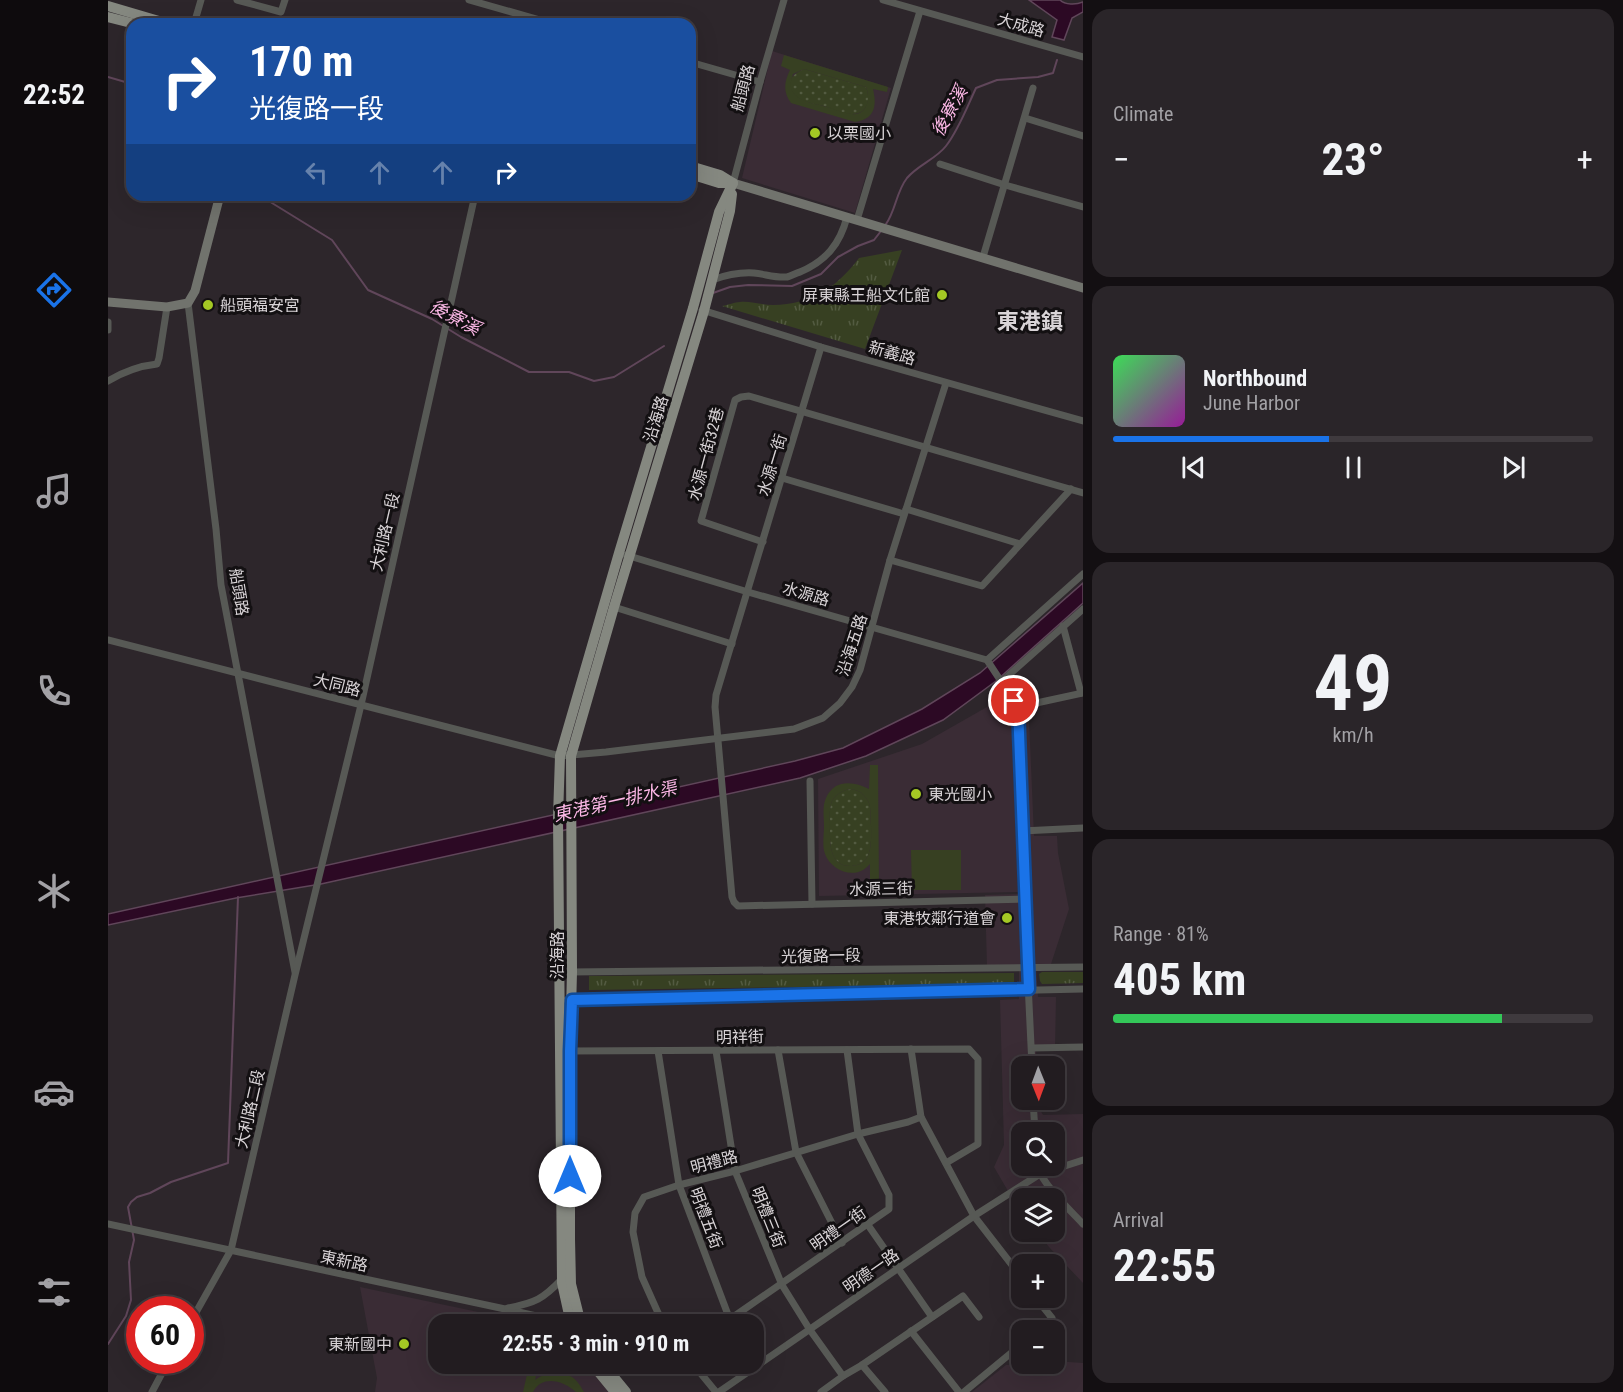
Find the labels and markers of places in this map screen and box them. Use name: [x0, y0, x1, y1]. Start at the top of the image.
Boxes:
place label: 以栗國小: [827, 124, 891, 143]
marker: 以栗國小: [808, 126, 822, 140]
place label: 屏東縣王船文化館: [802, 286, 930, 305]
marker: 屏東縣王船文化館: [935, 288, 949, 302]
place label: 船頭福安宮: [220, 296, 300, 315]
marker: 船頭福安宮: [201, 298, 215, 312]
pin: [988, 675, 1039, 726]
place label: 東光國小: [928, 785, 992, 804]
marker: 東光國小: [909, 787, 923, 801]
place label: 東港牧鄰行道會: [883, 909, 995, 928]
marker: 東港牧鄰行道會: [1000, 911, 1014, 925]
place label: 東新國中: [328, 1335, 392, 1354]
marker: 東新國中: [397, 1337, 411, 1351]

